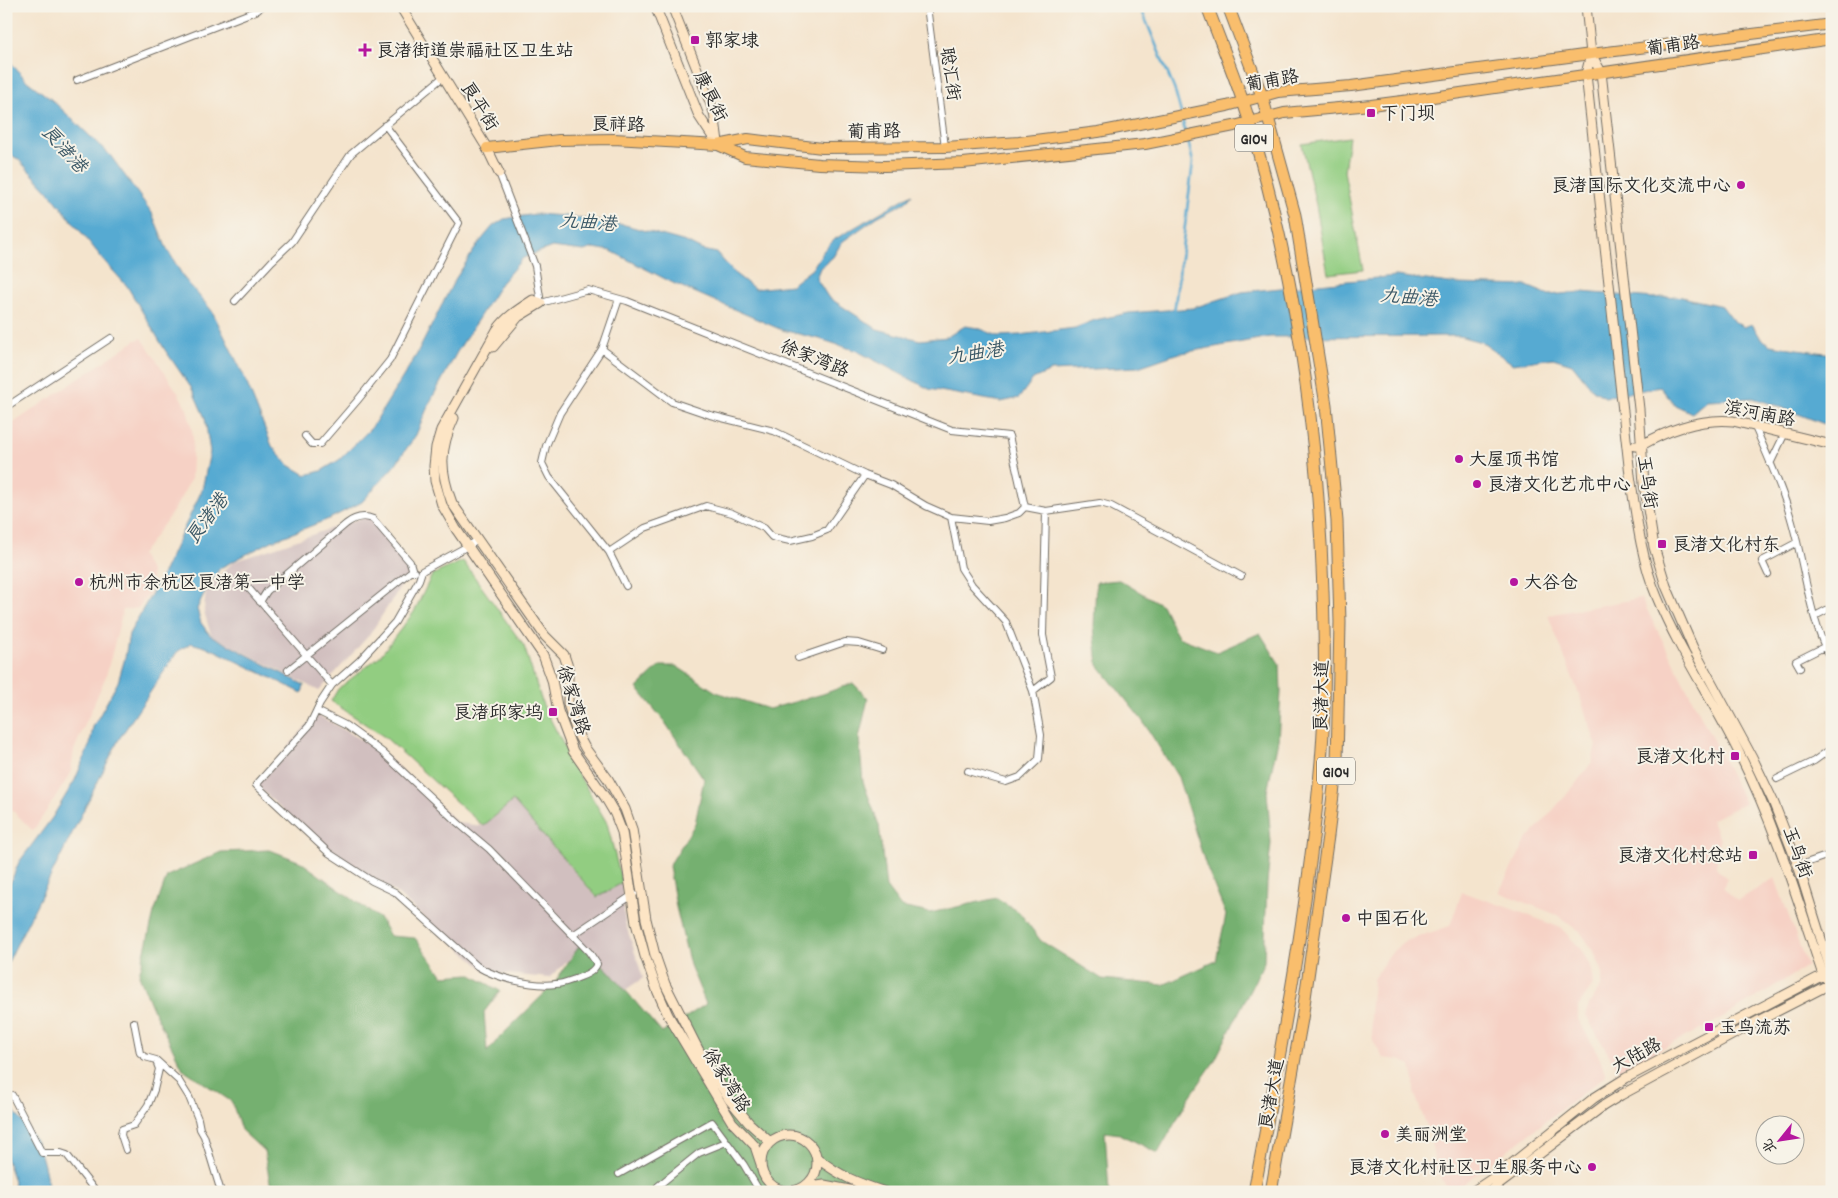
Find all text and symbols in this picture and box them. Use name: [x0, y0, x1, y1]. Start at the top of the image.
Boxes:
place label: 郭家埭: [705, 30, 759, 55]
street label: 葡甫路: [1645, 31, 1702, 64]
marker: 郭家埭: [689, 34, 701, 46]
place label: 良渚街道崇福社区卫生站: [376, 40, 574, 65]
marker: 良渚街道崇福社区卫生站: [358, 43, 372, 57]
street label: 聪汇街: [932, 46, 965, 103]
street label: 葡甫路: [1244, 65, 1301, 99]
street label: 康良街: [686, 67, 732, 127]
street label: 良平街: [453, 78, 503, 137]
place label: 下门坝: [1381, 103, 1435, 128]
marker: 下门坝: [1365, 107, 1377, 119]
street label: 良祥路: [591, 114, 645, 139]
water label: 良渚港: [33, 120, 93, 182]
street label: 葡甫路: [847, 121, 901, 146]
road number: G104: [1235, 125, 1273, 152]
place label: 良渚国际文化交流中心: [1551, 175, 1731, 200]
marker: 良渚国际文化交流中心: [1735, 179, 1747, 191]
water label: 九曲港: [558, 209, 619, 240]
water label: 九曲港: [1379, 284, 1440, 316]
street label: 徐家湾路: [776, 335, 852, 385]
water label: 九曲港: [945, 337, 1008, 373]
street label: 滨河南路: [1722, 396, 1797, 435]
place label: 大屋顶书馆: [1469, 449, 1559, 474]
marker: 大屋顶书馆: [1453, 453, 1465, 465]
street label: 玉鸟街: [1629, 454, 1662, 511]
place label: 良渚文化艺术中心: [1487, 474, 1631, 499]
marker: 良渚文化艺术中心: [1471, 478, 1483, 490]
water label: 良渚港: [181, 488, 238, 551]
place label: 良渚文化村东: [1672, 534, 1780, 559]
marker: 良渚文化村东: [1656, 538, 1668, 550]
place label: 杭州市余杭区良渚第一中学: [89, 572, 305, 597]
place label: 大谷仓: [1524, 572, 1578, 597]
marker: 杭州市余杭区良渚第一中学: [73, 576, 85, 588]
marker: 大谷仓: [1508, 576, 1520, 588]
street label: 良渚大道: [1310, 660, 1337, 732]
street label: 徐家湾路: [549, 663, 594, 739]
place label: 良渚邱家坞: [453, 702, 543, 727]
marker: 良渚邱家坞: [547, 706, 559, 718]
place label: 良渚文化村: [1635, 746, 1725, 771]
marker: 良渚文化村: [1729, 750, 1741, 762]
road number: G104: [1317, 758, 1355, 784]
street label: 玉鸟街: [1775, 823, 1817, 883]
place label: 良渚文化村总站: [1617, 845, 1743, 870]
marker: 良渚文化村总站: [1747, 849, 1759, 861]
place label: 中国石化: [1356, 908, 1428, 933]
marker: 中国石化: [1340, 912, 1352, 924]
place label: 玉鸟流苏: [1719, 1017, 1791, 1042]
marker: 玉鸟流苏: [1703, 1021, 1715, 1033]
street label: 大陆路: [1608, 1033, 1667, 1081]
street label: 徐家湾路: [695, 1044, 755, 1118]
street label: 良渚大道: [1255, 1057, 1292, 1132]
north arrow: [1756, 1116, 1806, 1166]
place label: 美丽洲堂: [1395, 1124, 1467, 1149]
marker: 美丽洲堂: [1379, 1128, 1391, 1140]
text: 北: [1758, 1134, 1783, 1157]
place label: 良渚文化村社区卫生服务中心: [1348, 1157, 1582, 1182]
marker: 良渚文化村社区卫生服务中心: [1586, 1161, 1598, 1173]

